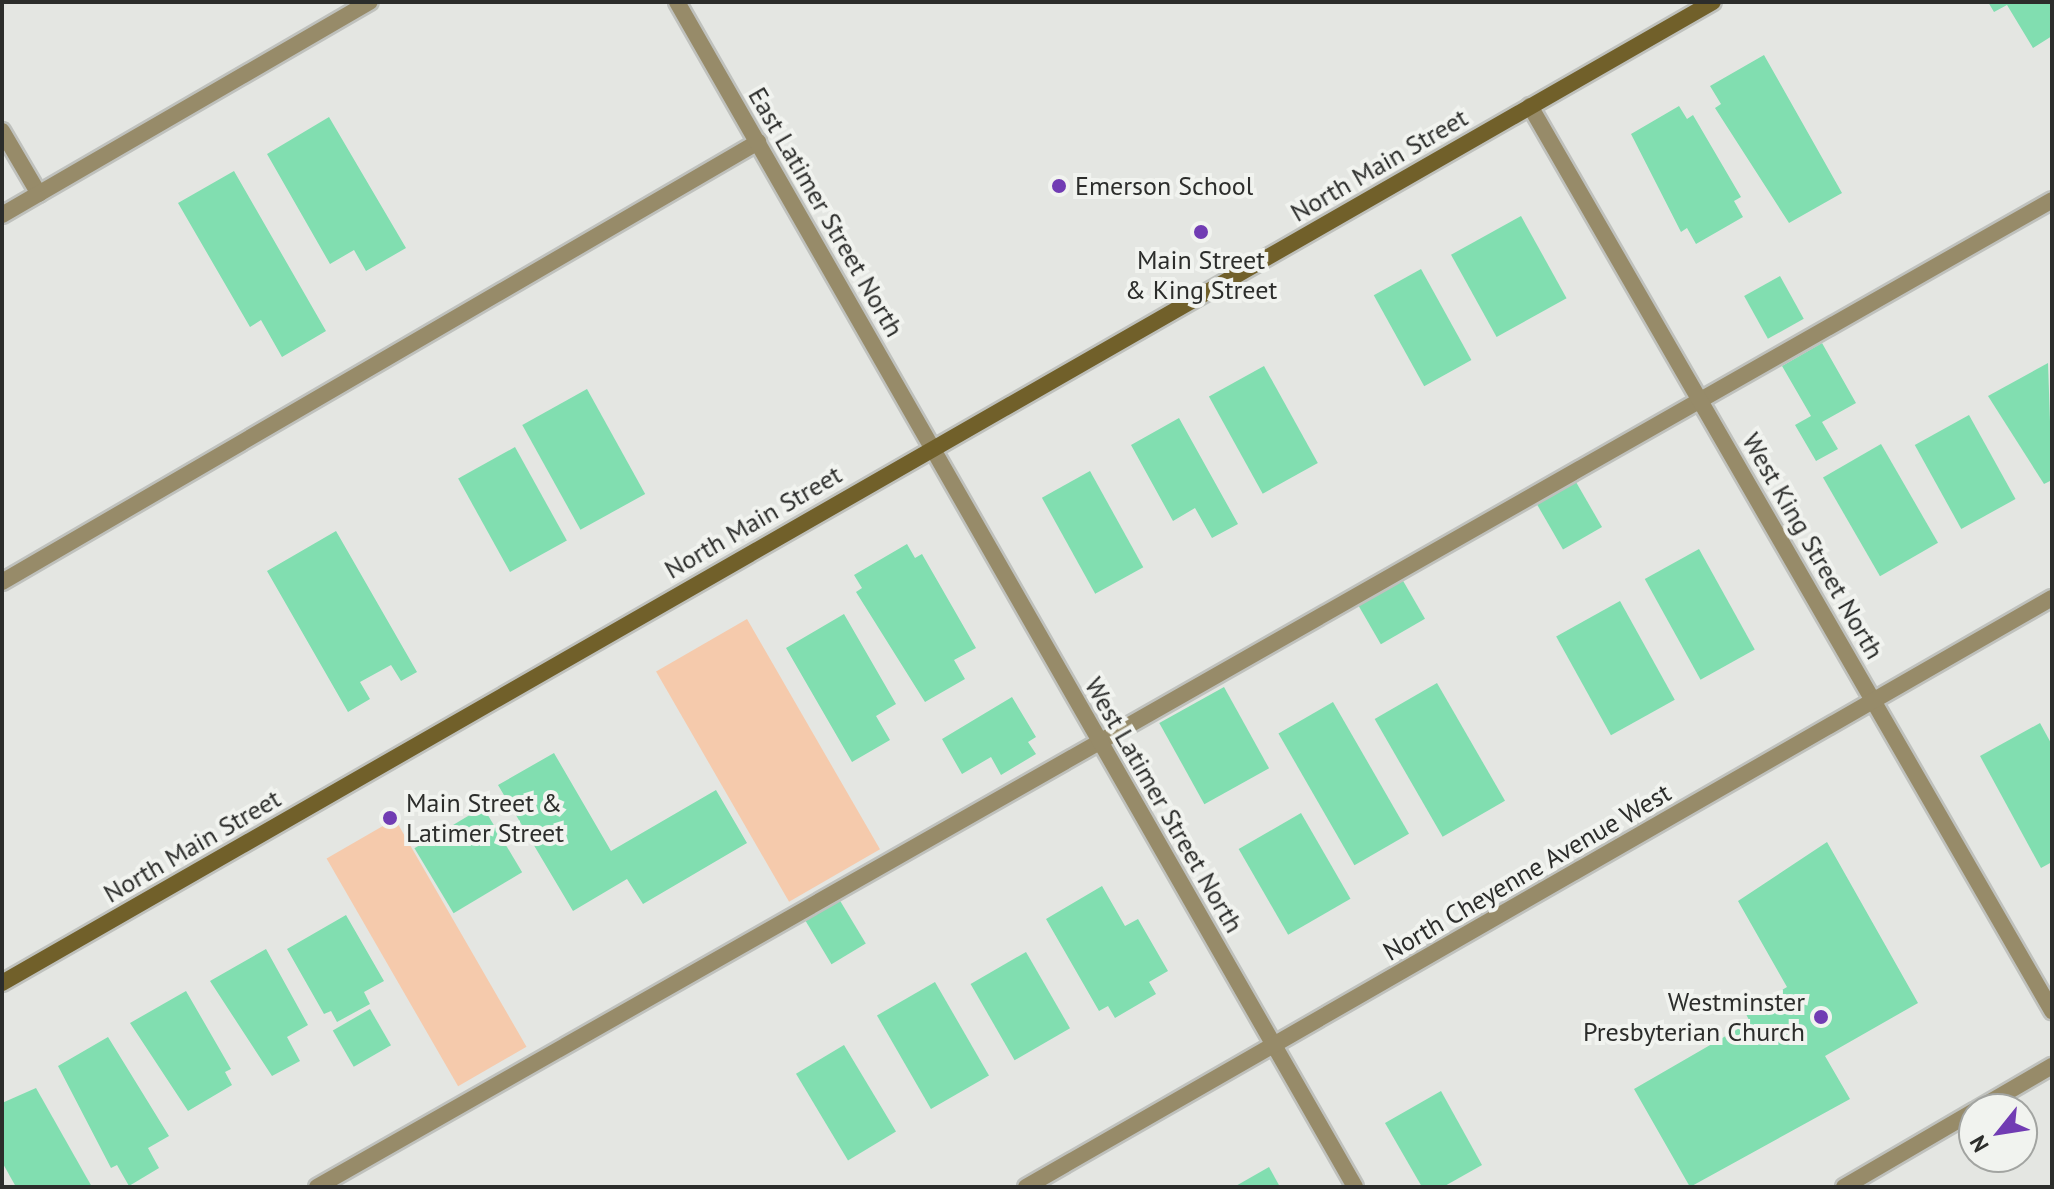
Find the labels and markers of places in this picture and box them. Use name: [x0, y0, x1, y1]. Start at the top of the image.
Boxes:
place label: Emerson School: [1075, 170, 1253, 202]
marker: Emerson School: [1050, 177, 1068, 195]
marker: Main Street & King Street: [1192, 223, 1210, 241]
place label: Main Street & King Street: [1125, 244, 1277, 306]
place label: Main Street & Latimer Street: [406, 787, 564, 848]
marker: Main Street & Latimer Street: [381, 809, 399, 827]
place label: Westminster Presbyterian Church: [1583, 986, 1805, 1048]
marker: Westminster Presbyterian Church: [1812, 1008, 1830, 1026]

